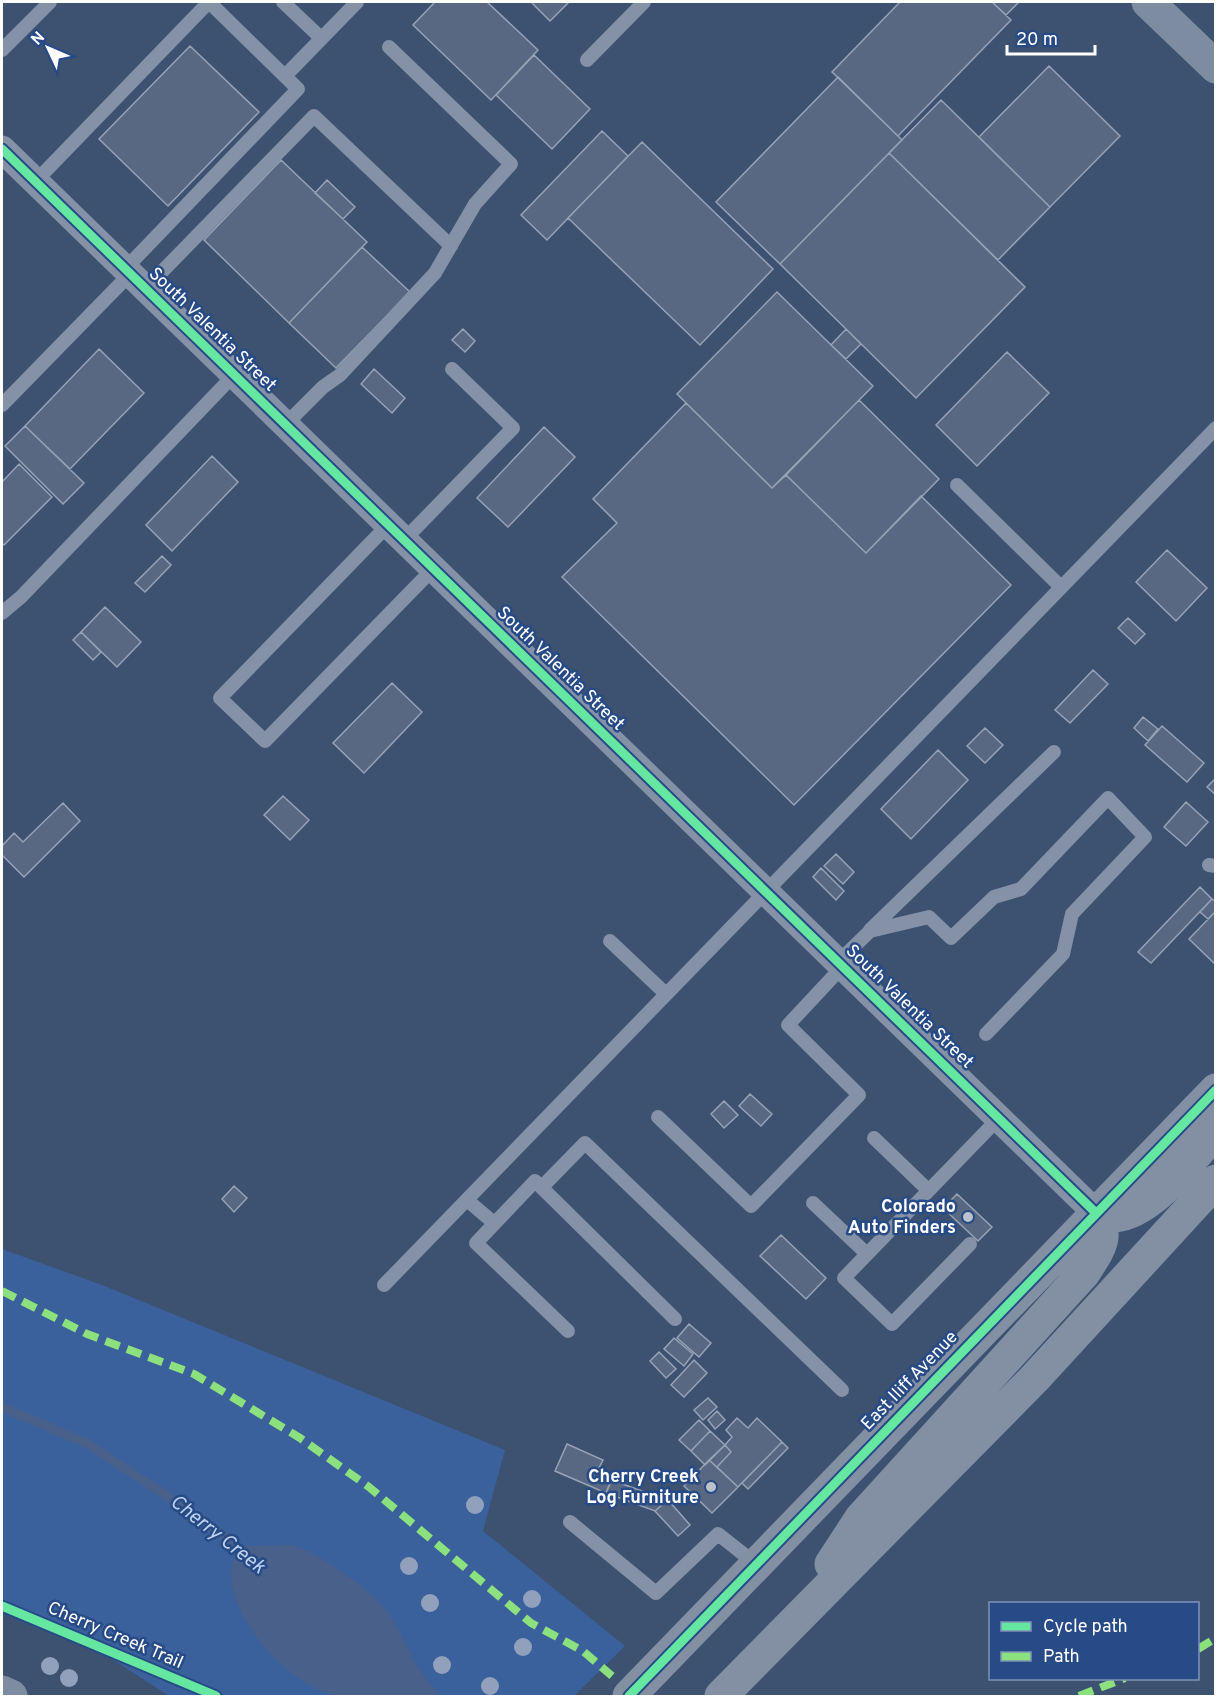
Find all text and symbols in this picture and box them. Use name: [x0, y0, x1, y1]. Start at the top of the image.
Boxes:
north arrow: [18, 18, 78, 78]
scale bar: [1007, 18, 1096, 56]
text: N: [27, 28, 50, 50]
text: 20 m: [1016, 29, 1058, 52]
street label: South Valentia Street: [143, 263, 281, 397]
street label: South Valentia Street: [491, 602, 629, 736]
street label: South Valentia Street: [840, 940, 978, 1074]
place label: Colorado Auto Finders: [848, 1196, 956, 1240]
marker: Colorado Auto Finders: [961, 1210, 975, 1224]
street label: East Iliff Avenue: [857, 1326, 963, 1436]
place label: Cherry Creek Log Furniture: [586, 1466, 699, 1510]
marker: Cherry Creek Log Furniture: [704, 1480, 718, 1494]
water label: Cherry Creek: [164, 1490, 271, 1581]
street label: Cherry Creek Trail: [44, 1597, 186, 1675]
legend: [989, 1602, 1199, 1680]
text: Cycle path: [1043, 1616, 1128, 1639]
text: Path: [1043, 1646, 1080, 1669]

